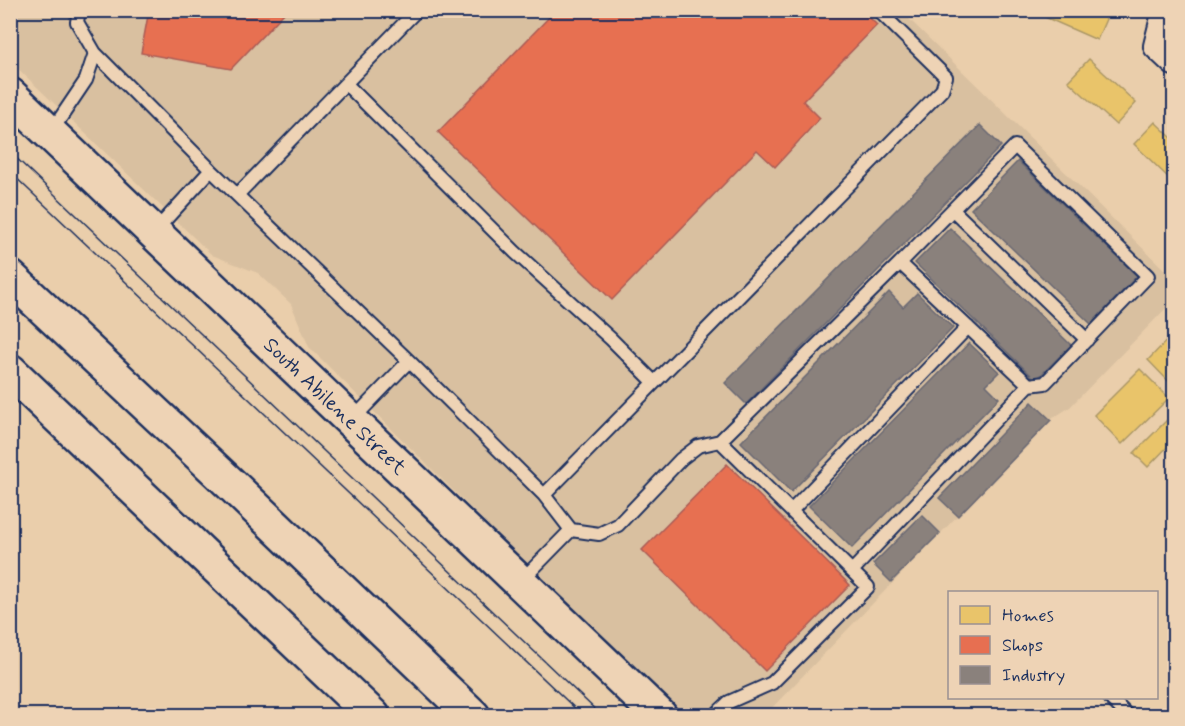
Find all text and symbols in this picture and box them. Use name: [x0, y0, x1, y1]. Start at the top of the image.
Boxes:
street label: South Abilene Street: [257, 332, 413, 482]
legend: [948, 591, 1158, 699]
text: Homes: [1002, 604, 1054, 628]
text: Shops: [1002, 634, 1043, 658]
text: Industry: [1002, 664, 1065, 688]

